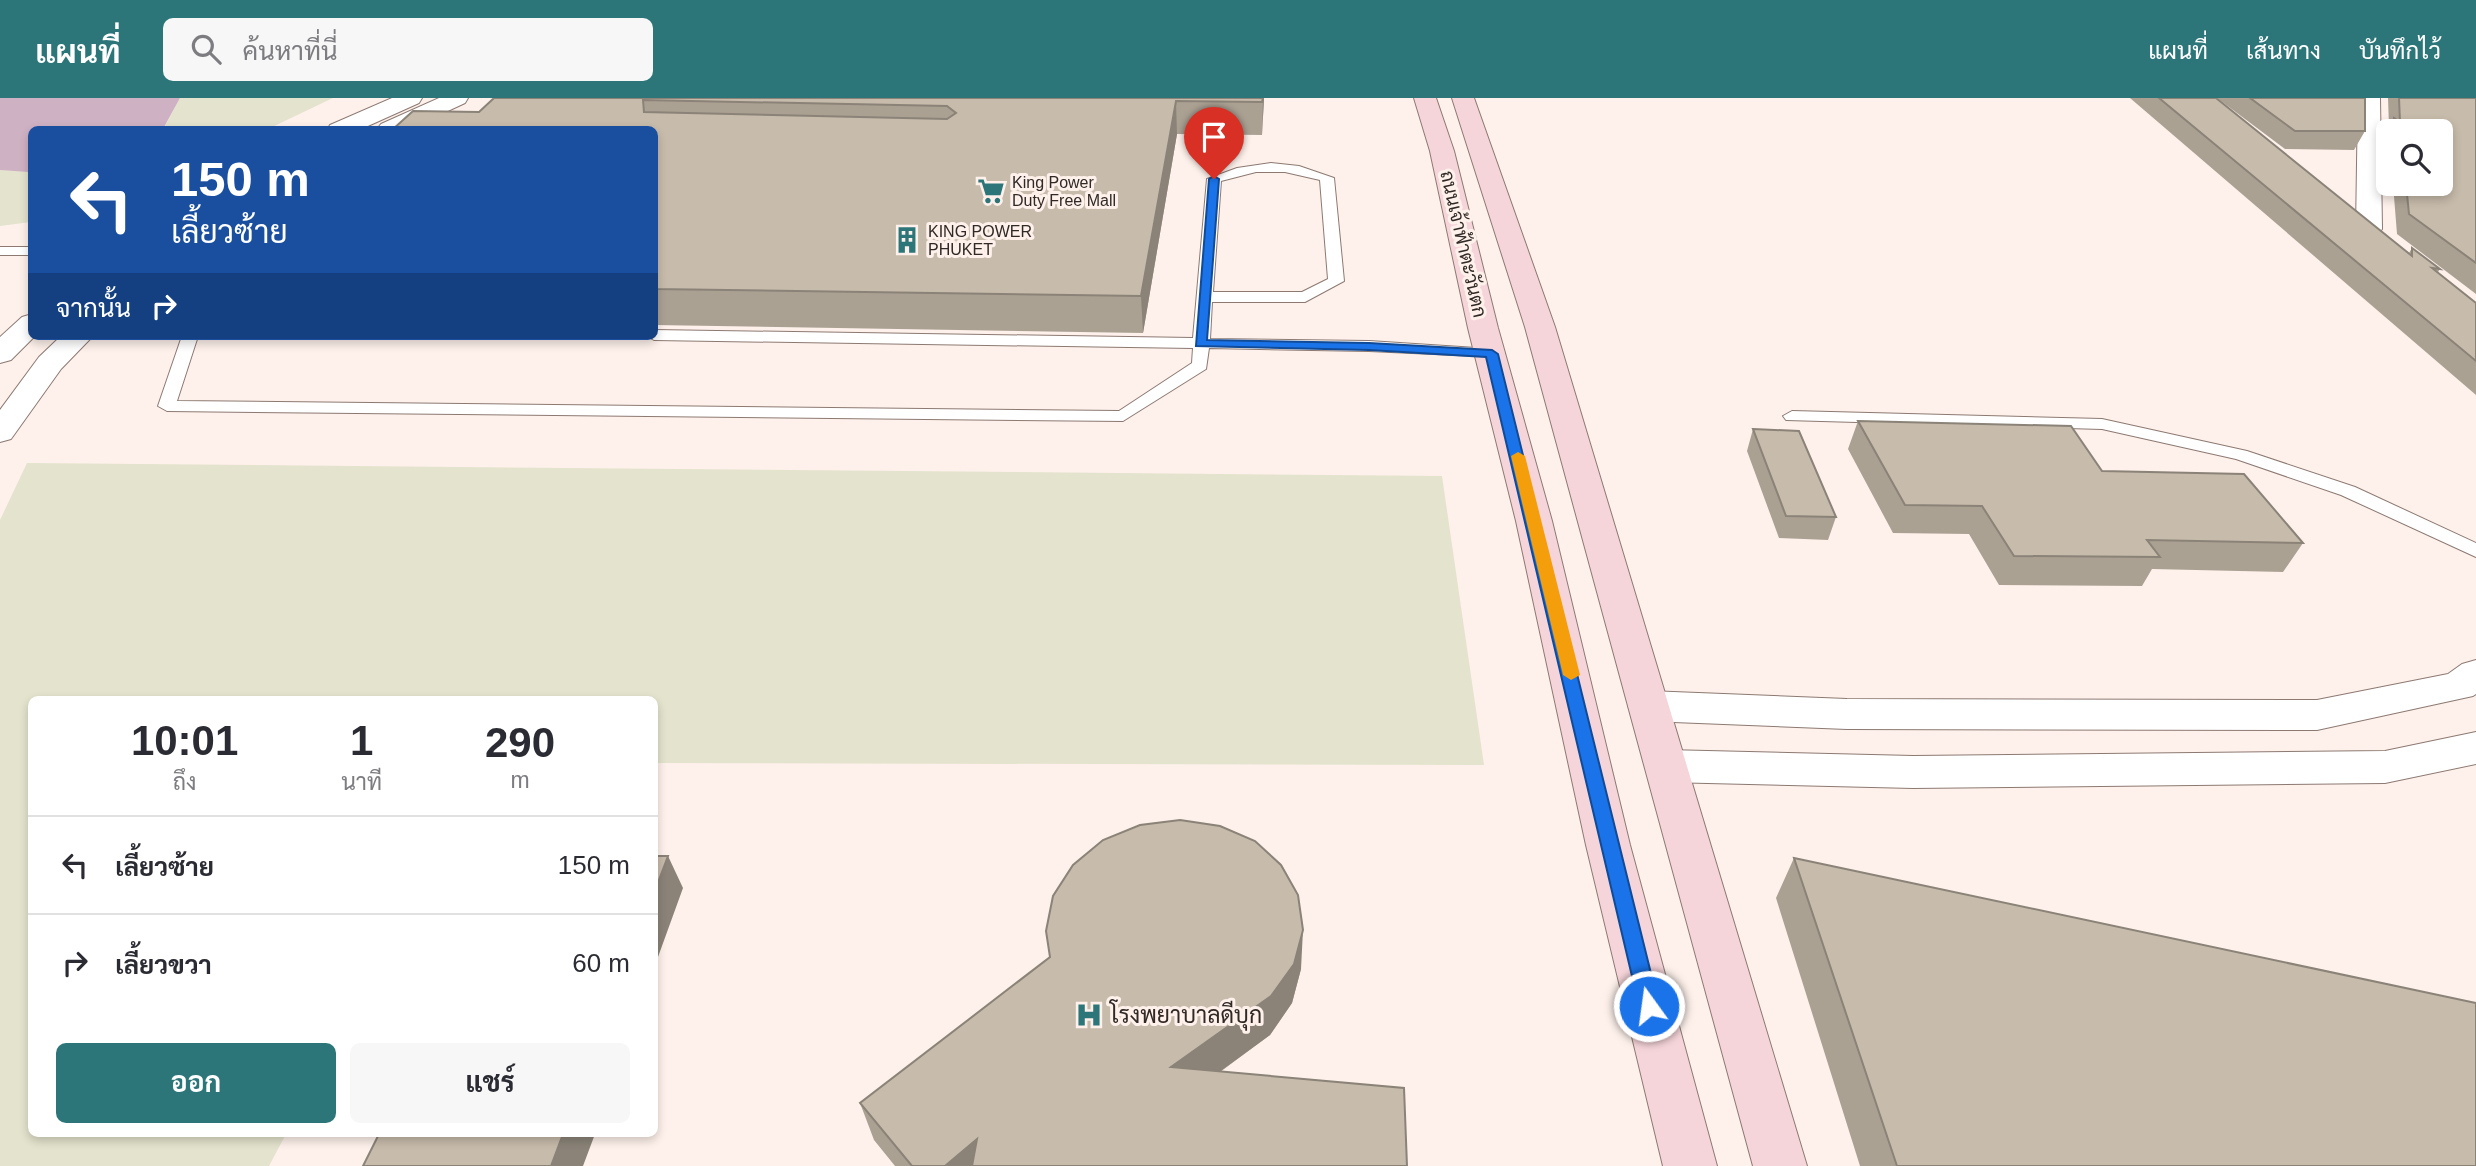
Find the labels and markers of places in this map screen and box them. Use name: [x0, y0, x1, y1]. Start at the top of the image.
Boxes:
pin: [1184, 107, 1244, 179]
place label: King Power Duty Free Mall: [1012, 174, 1116, 209]
supermarket icon: King Power Duty Free Mall: [976, 176, 1006, 206]
place label: KING POWER PHUKET: [928, 223, 1032, 258]
building icon: KING POWER PHUKET: [892, 225, 922, 255]
place label: โรงพยาบาลดีบุก: [1108, 999, 1262, 1031]
hospital icon: โรงพยาบาลดีบุก: [1074, 1000, 1104, 1030]

